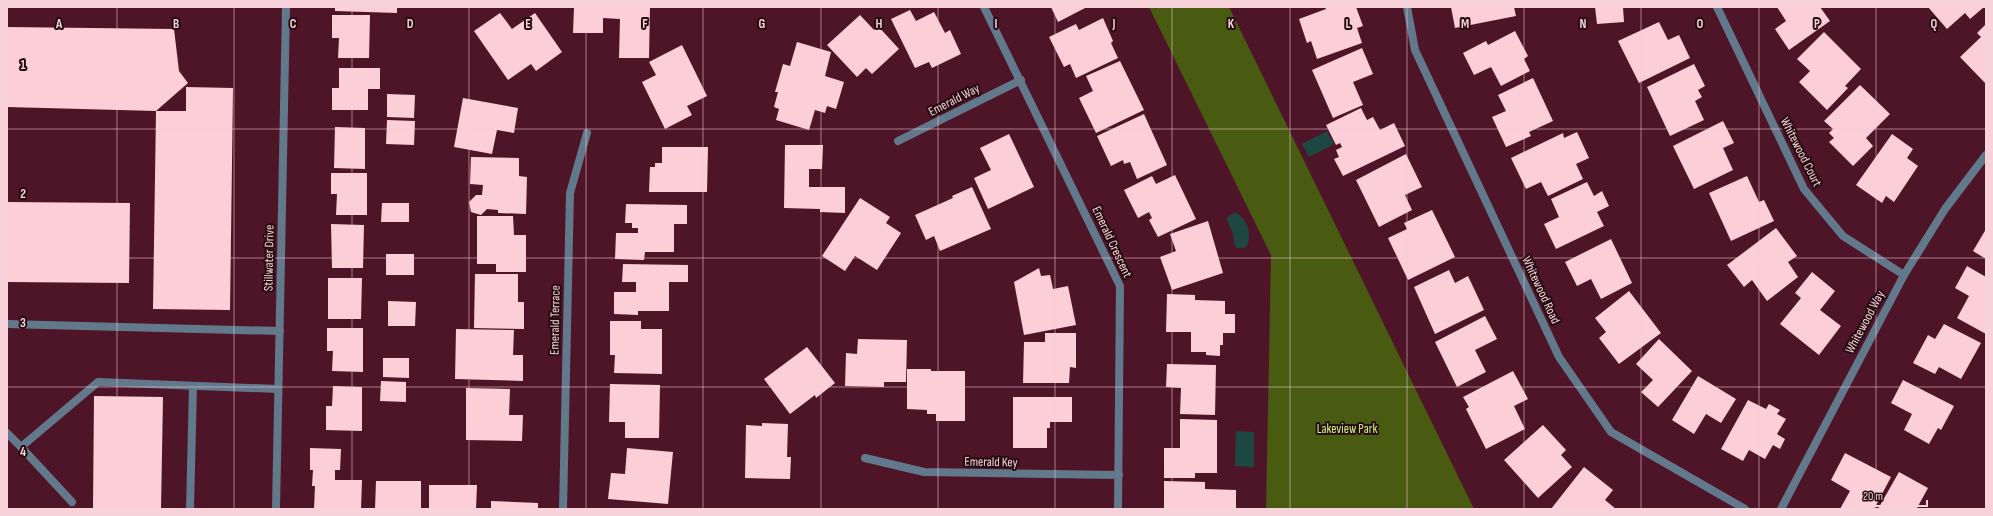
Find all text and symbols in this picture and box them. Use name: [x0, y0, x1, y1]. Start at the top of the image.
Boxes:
text: A: [55, 16, 63, 32]
text: B: [173, 16, 179, 32]
text: C: [290, 16, 297, 32]
text: D: [407, 16, 414, 32]
text: E: [525, 16, 531, 32]
text: F: [642, 16, 648, 32]
text: G: [759, 16, 766, 32]
text: H: [876, 16, 883, 32]
text: I: [995, 16, 998, 32]
text: J: [1112, 16, 1116, 32]
text: K: [1228, 16, 1235, 32]
text: L: [1345, 16, 1351, 32]
text: M: [1461, 16, 1469, 32]
text: N: [1580, 16, 1587, 32]
text: O: [1697, 16, 1704, 32]
text: P: [1814, 16, 1820, 32]
text: Q: [1931, 16, 1938, 32]
text: 1: [20, 57, 26, 73]
street label: Emerald Way: [926, 80, 982, 120]
street label: Whitewood Court: [1777, 115, 1825, 189]
text: 2: [20, 186, 26, 202]
street label: Emerald Crescent: [1088, 204, 1136, 280]
street label: Stillwater Drive: [260, 225, 278, 291]
street label: Whitewood Road: [1518, 254, 1564, 326]
street label: Emerald Terrace: [546, 285, 564, 355]
street label: Whitewood Way: [1842, 288, 1888, 356]
text: 3: [20, 315, 26, 331]
park label: Lakeview Park: [1317, 421, 1377, 437]
text: 4: [20, 444, 26, 460]
street label: Emerald Key: [964, 454, 1018, 470]
scale bar: [1857, 482, 1927, 508]
text: 20 m: [1863, 489, 1883, 504]

